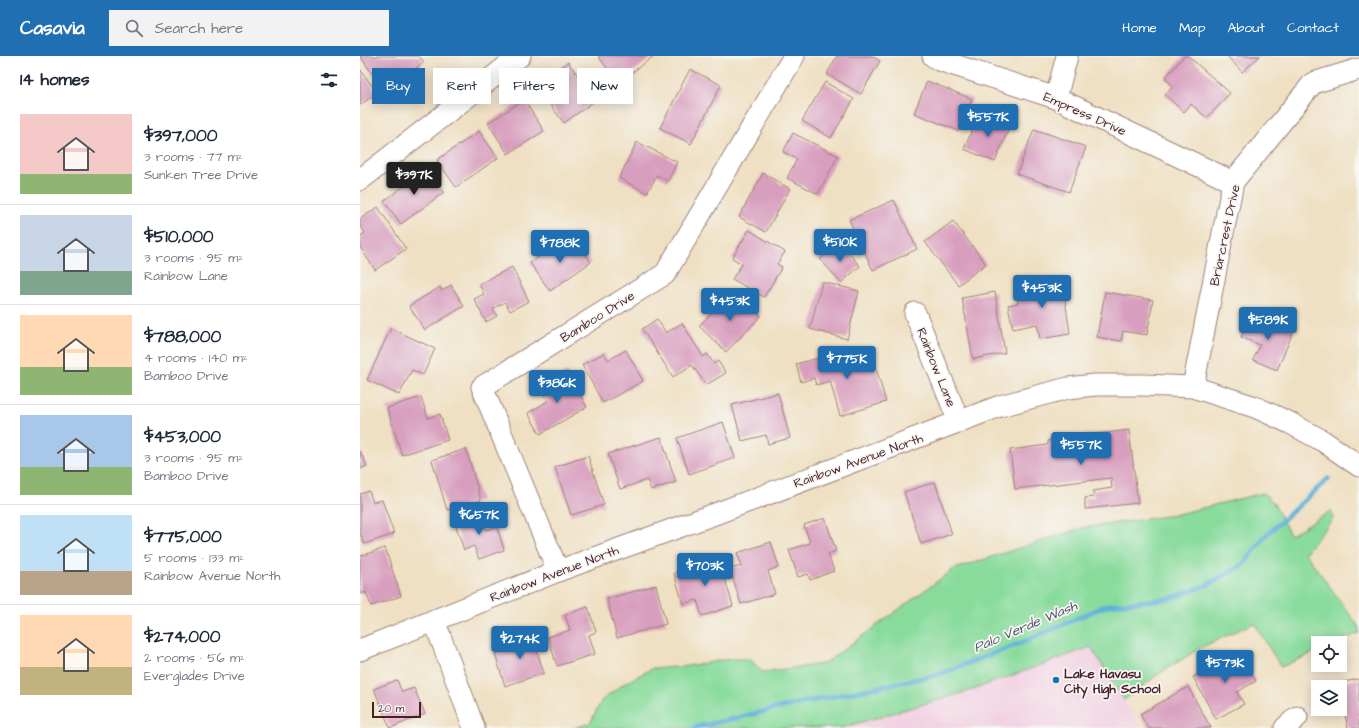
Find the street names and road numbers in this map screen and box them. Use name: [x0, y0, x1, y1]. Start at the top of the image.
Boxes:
street label: Empress Drive: [1040, 88, 1129, 140]
street label: Briarcrest Drive: [1205, 183, 1244, 287]
street label: Bamboo Drive: [557, 287, 638, 347]
street label: Rainbow Lane: [912, 325, 960, 410]
street label: Rainbow Avenue North: [791, 429, 926, 493]
street label: Rainbow Avenue North: [487, 541, 622, 607]

